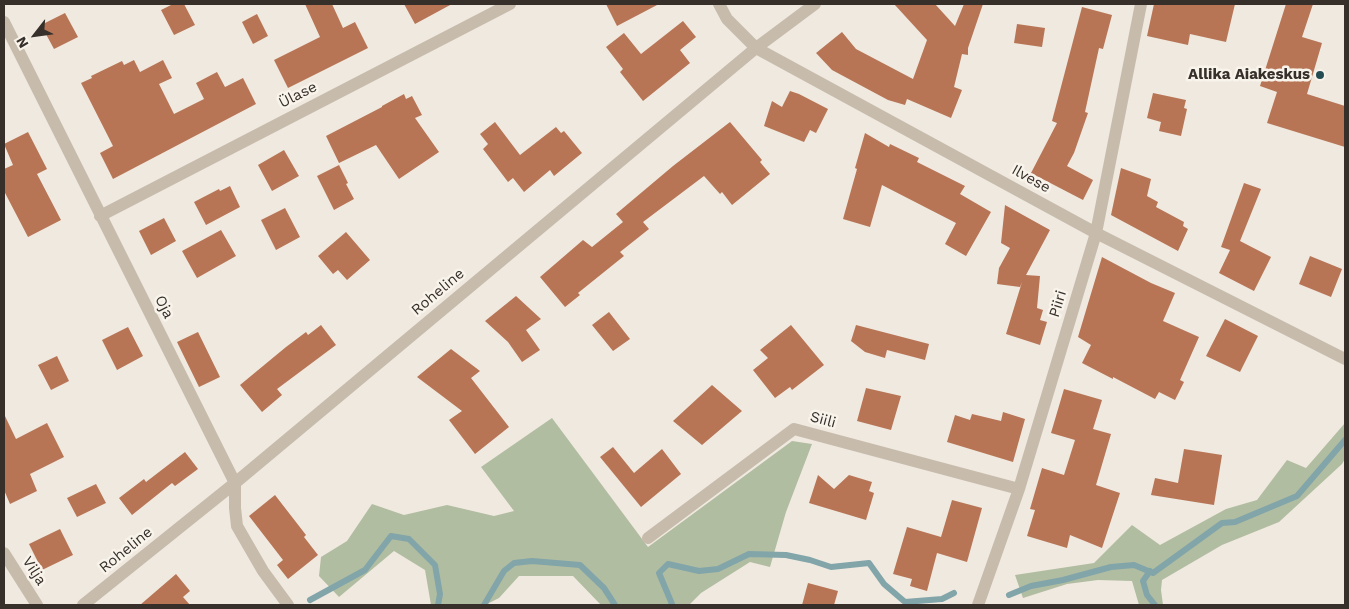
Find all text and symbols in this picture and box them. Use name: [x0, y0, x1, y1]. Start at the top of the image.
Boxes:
north arrow: [10, 10, 60, 60]
text: N: [12, 34, 32, 51]
place label: Allika Aiakeskus: [1188, 66, 1310, 84]
marker: Allika Aiakeskus: [1314, 69, 1326, 81]
street label: Ülase: [276, 78, 320, 112]
street label: Ilvese: [1008, 161, 1054, 197]
street label: Roheline: [408, 265, 468, 319]
street label: Piiri: [1045, 288, 1071, 320]
street label: Oja: [151, 292, 177, 322]
street label: Siili: [808, 408, 838, 432]
street label: Roheline: [96, 523, 156, 577]
street label: Vilja: [18, 553, 50, 589]

